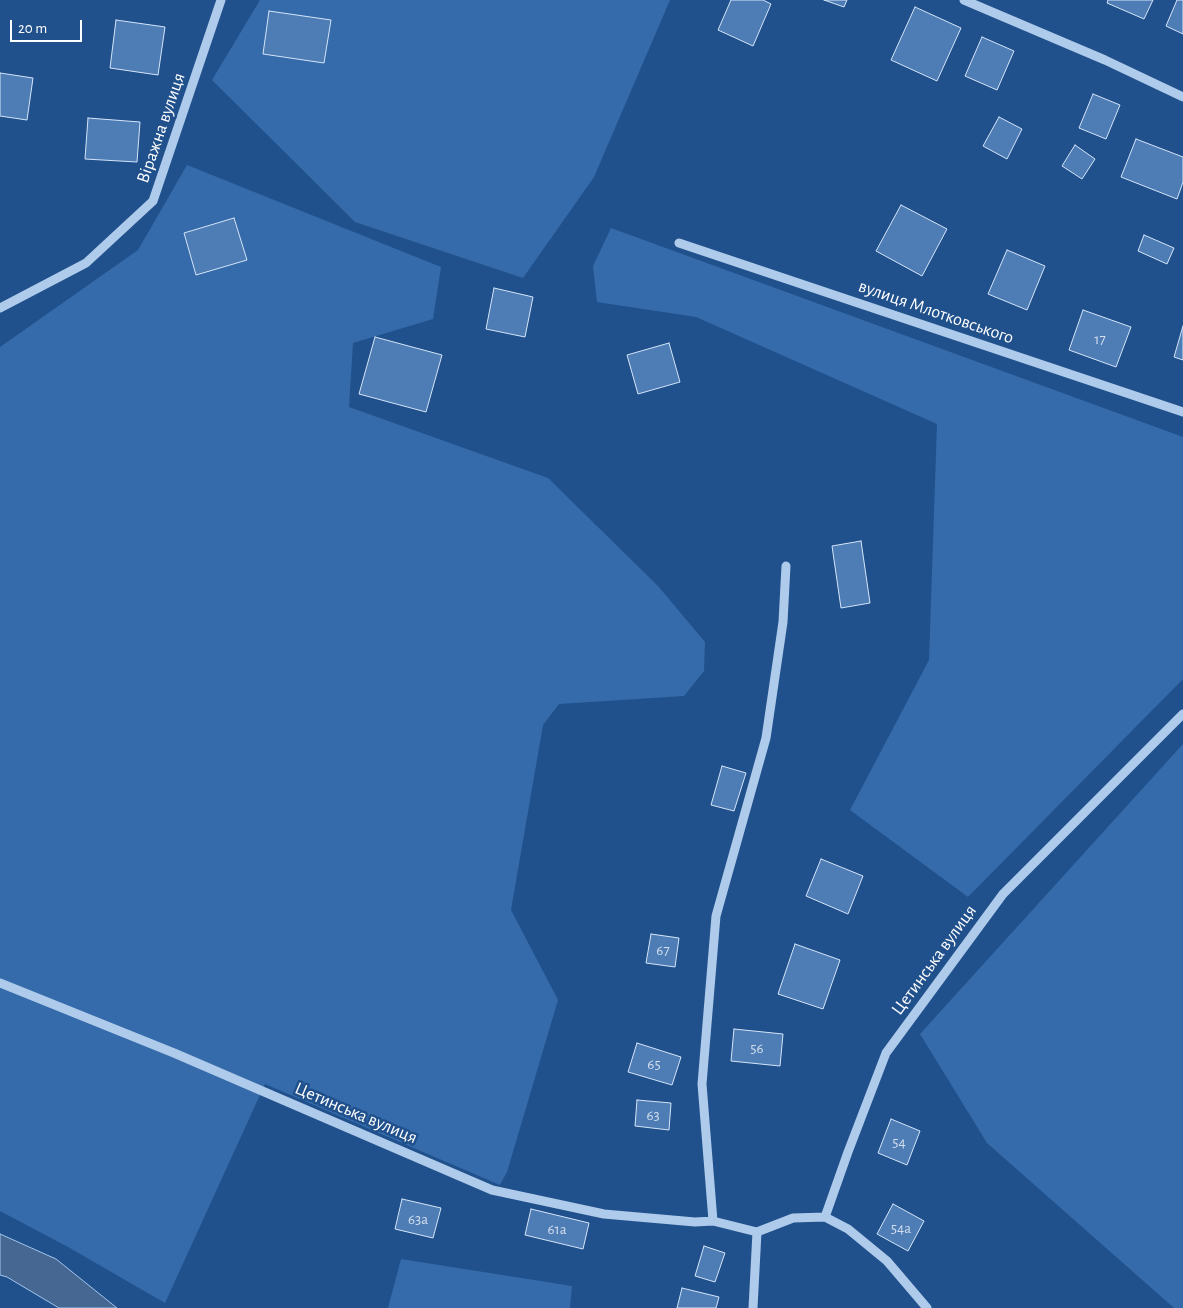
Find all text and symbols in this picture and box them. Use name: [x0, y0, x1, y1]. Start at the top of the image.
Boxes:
scale bar: [12, 10, 85, 42]
text: 20 m: [18, 21, 47, 36]
street label: Віражна вулиця: [132, 70, 190, 186]
street label: вулиця Млотковського: [855, 275, 1017, 349]
house number: 17: [1094, 330, 1106, 348]
street label: Цетинська вулиця: [887, 901, 981, 1019]
house number: 67: [656, 941, 670, 959]
house number: 56: [750, 1039, 764, 1057]
house number: 65: [647, 1055, 661, 1073]
street label: Цетинська вулиця: [291, 1077, 421, 1149]
house number: 63: [646, 1106, 660, 1124]
house number: 54: [892, 1133, 906, 1151]
house number: 63а: [408, 1210, 428, 1228]
house number: 54а: [891, 1219, 911, 1237]
house number: 61а: [547, 1220, 567, 1238]

